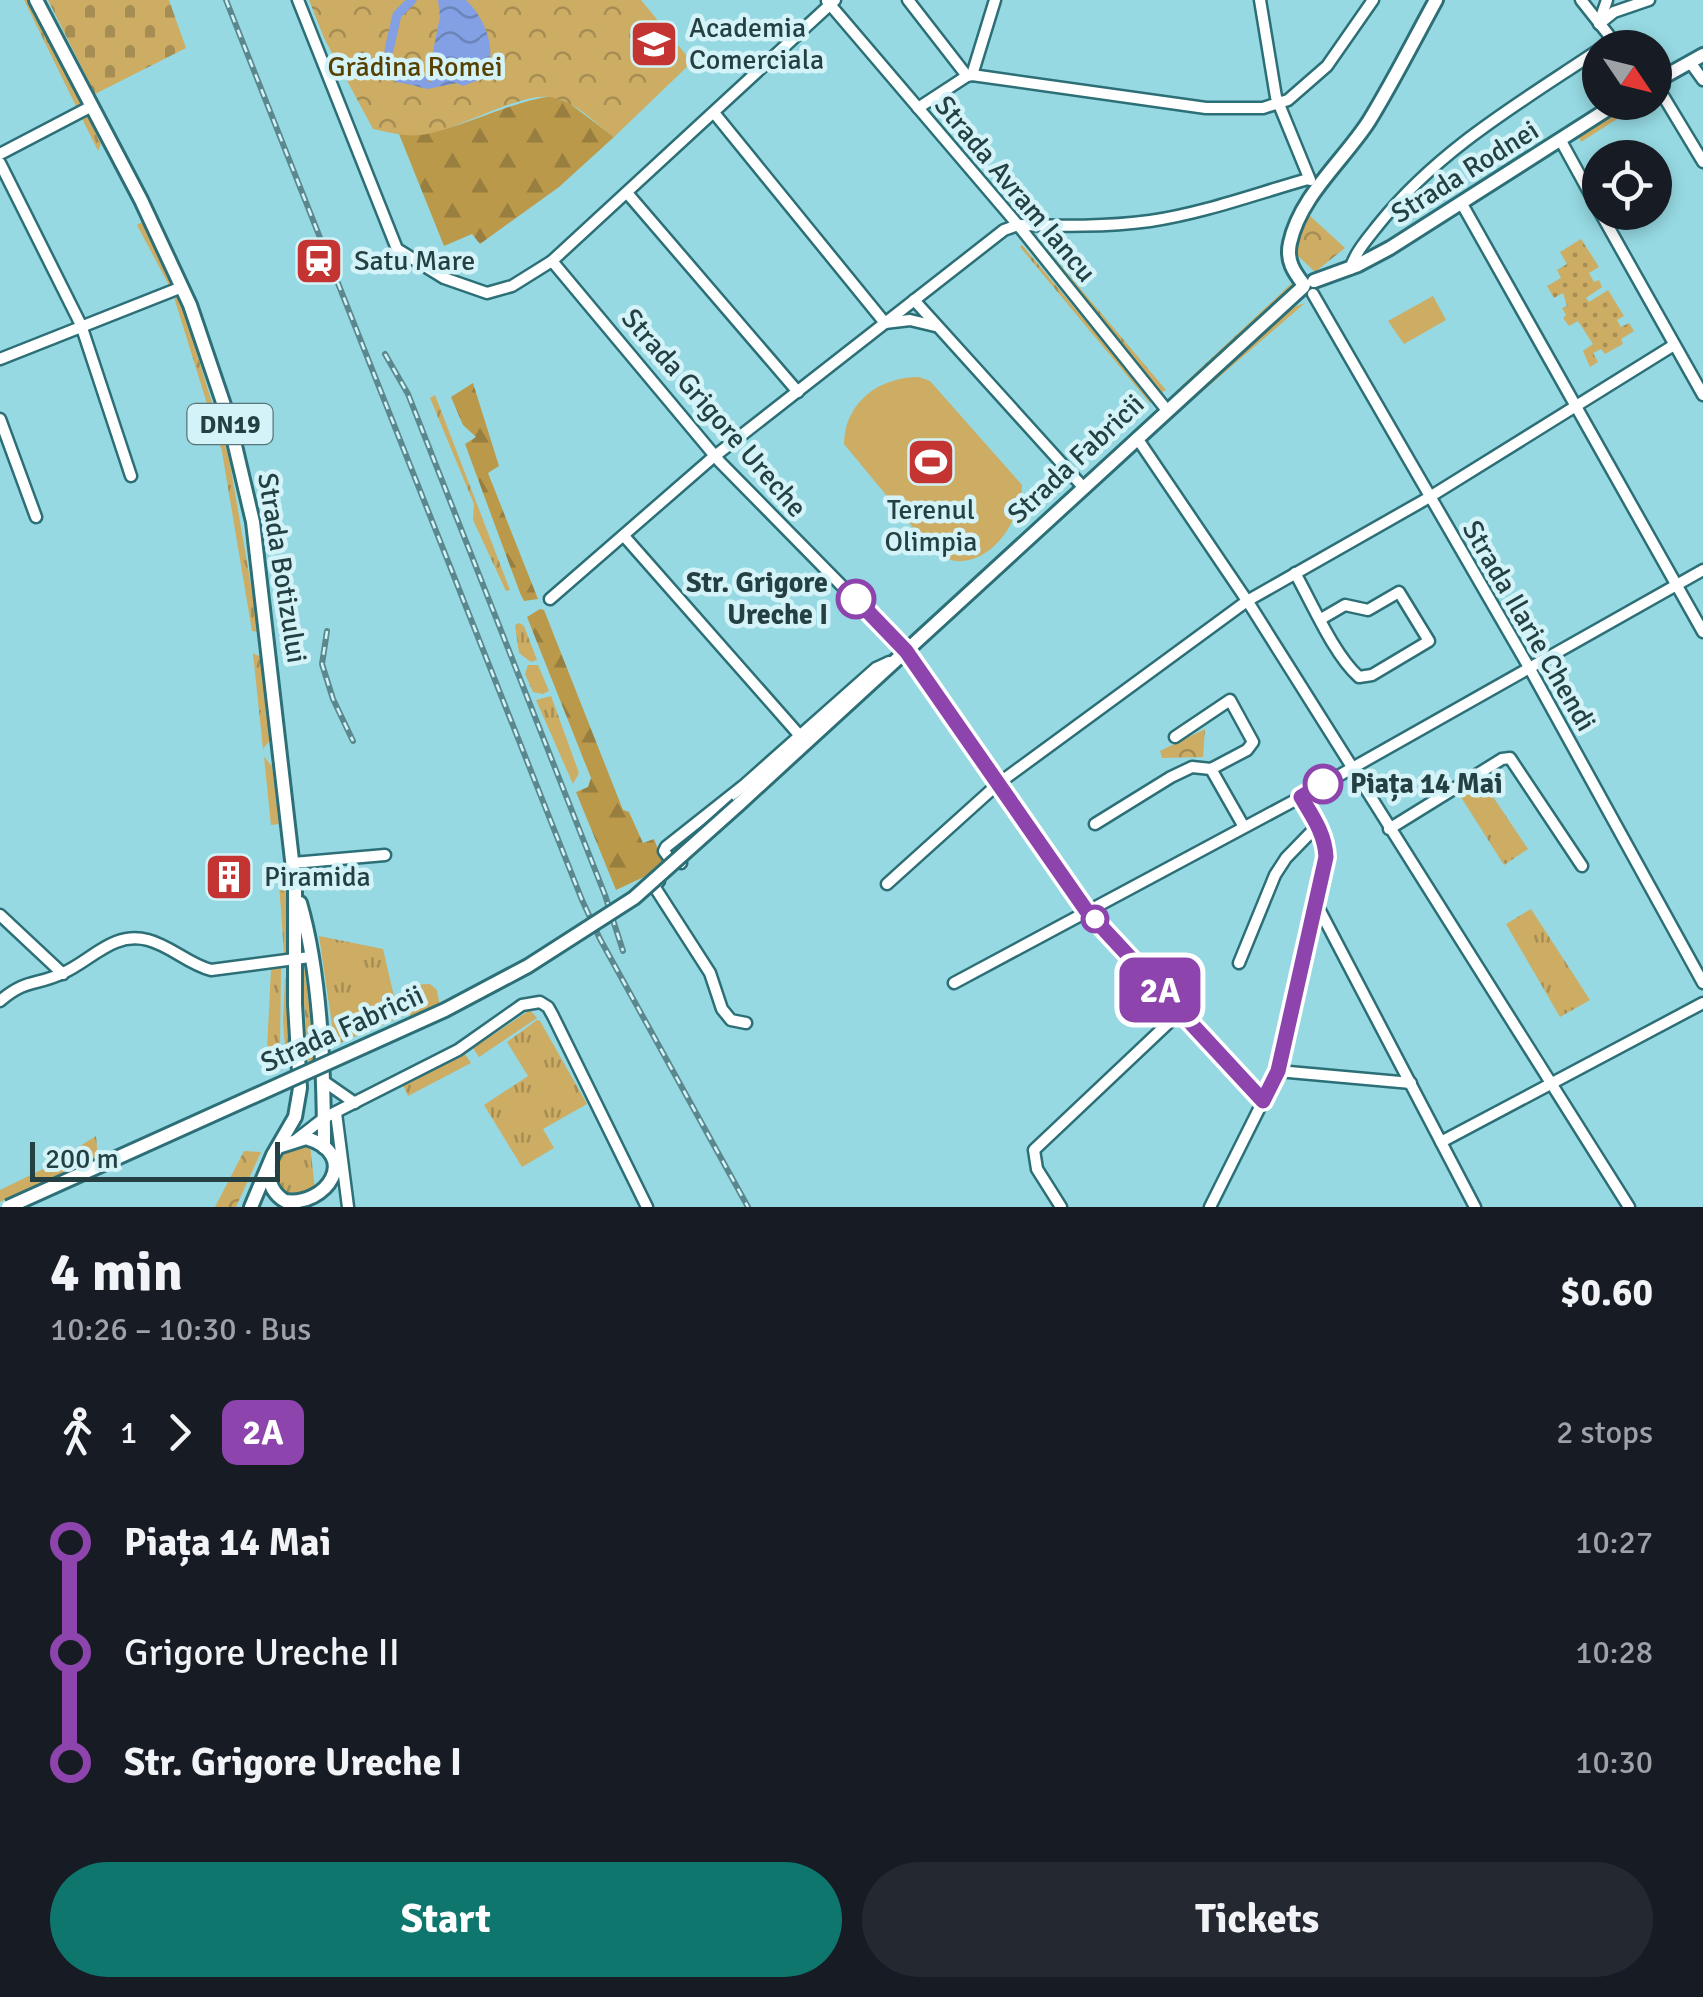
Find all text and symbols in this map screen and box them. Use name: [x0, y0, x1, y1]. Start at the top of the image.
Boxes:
place label: Academia Comerciala: [689, 11, 824, 77]
school or university icon: Academia Comerciala: [628, 18, 680, 70]
north arrow: [1582, 30, 1672, 120]
map controls: [1582, 30, 1672, 230]
park label: Grădina Romei: [327, 50, 503, 84]
street label: Strada Avram Iancu: [927, 89, 1103, 289]
street label: Strada Rodnei: [1385, 113, 1545, 231]
button: locate: [1582, 140, 1672, 230]
station icon: Satu Mare: [293, 235, 345, 287]
place label: Satu Mare: [354, 244, 475, 278]
street label: Strada Grigore Ureche: [614, 302, 814, 524]
street label: Strada Fabricii: [1001, 387, 1151, 531]
road number: DN19: [188, 404, 272, 444]
sports icon: Terenul Olimpia: [905, 436, 957, 488]
street label: Strada Botizului: [250, 470, 314, 666]
place label: Terenul Olimpia: [884, 493, 978, 559]
street label: Strada Ilarie Chendi: [1455, 515, 1603, 737]
place label: Str. Grigore Ureche I: [686, 566, 828, 632]
marker: Str. Grigore Ureche I: [837, 580, 875, 618]
marker: Piața 14 Mai: [1304, 765, 1342, 803]
place label: Piața 14 Mai: [1350, 767, 1503, 802]
building icon: Piramida: [203, 851, 255, 903]
place label: Piramida: [264, 860, 371, 894]
unlabelled marker: [1082, 906, 1108, 932]
line badge: 2A: [1115, 958, 1205, 1022]
text: 2A: [1139, 969, 1181, 1012]
street label: Strada Fabricii: [255, 978, 429, 1080]
scale bar: [30, 1137, 280, 1182]
text: 200 m: [45, 1142, 119, 1176]
text: 4 min: [50, 1238, 183, 1306]
text: $0.60: [1560, 1269, 1653, 1316]
text: 10:26 – 10:30 · Bus: [50, 1310, 311, 1349]
icon: walk: [50, 1405, 105, 1460]
icon: forward: [152, 1405, 207, 1460]
text: 2A: [242, 1411, 284, 1454]
text: 1: [120, 1413, 137, 1452]
text: 2 stops: [1556, 1413, 1653, 1452]
text: Piața 14 Mai: [124, 1519, 331, 1566]
text: 10:27: [1575, 1523, 1653, 1562]
text: Grigore Ureche II: [124, 1629, 400, 1676]
text: 10:28: [1575, 1633, 1653, 1672]
text: Str. Grigore Ureche I: [124, 1739, 462, 1786]
text: 10:30: [1575, 1743, 1653, 1782]
button: Start: [50, 1862, 842, 1977]
button: Tickets: [862, 1862, 1653, 1977]

